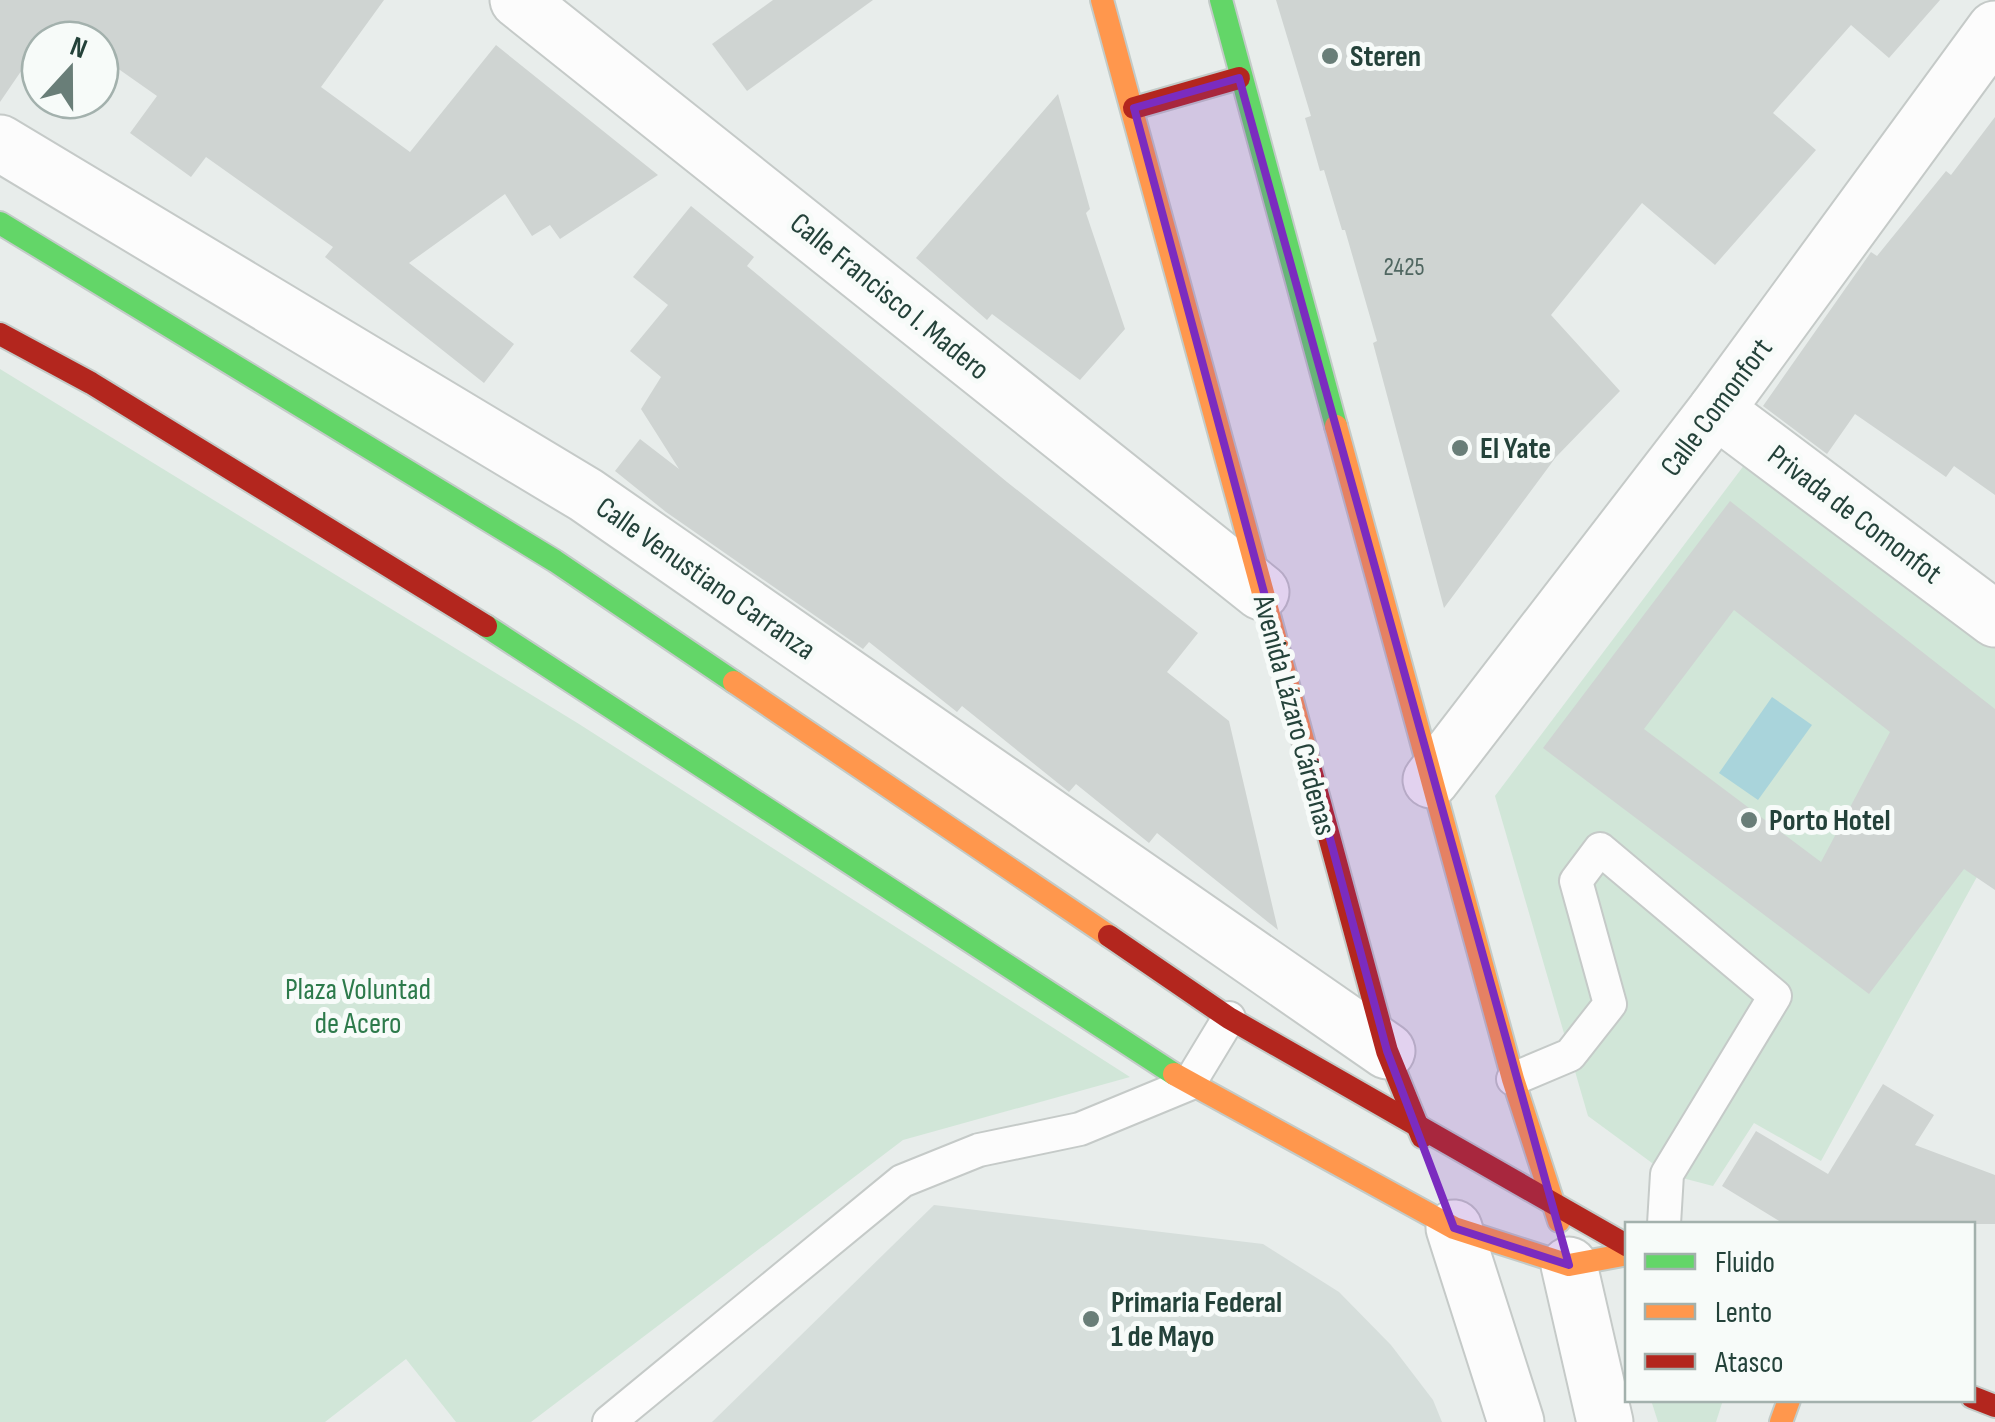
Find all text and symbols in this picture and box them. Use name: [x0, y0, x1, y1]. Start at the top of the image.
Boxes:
north arrow: [20, 20, 120, 120]
text: N: [66, 30, 91, 66]
place label: Steren: [1350, 39, 1421, 75]
marker: Steren: [1319, 45, 1341, 67]
street label: Calle Francisco I. Madero: [782, 205, 996, 388]
house number: 2425: [1383, 252, 1425, 283]
street label: Calle Comonfort: [1653, 331, 1780, 484]
place label: El Yate: [1480, 431, 1551, 467]
marker: El Yate: [1449, 437, 1471, 459]
street label: Privada de Comonfot: [1760, 438, 1949, 592]
street label: Calle Venustiano Carranza: [589, 490, 822, 668]
street label: Avenida Lázaro Cárdenas: [1244, 590, 1343, 839]
place label: Porto Hotel: [1769, 803, 1891, 839]
marker: Porto Hotel: [1738, 809, 1760, 831]
park label: Plaza Voluntad de Acero: [285, 972, 431, 1042]
legend: [1625, 1222, 1975, 1402]
text: Fluido: [1715, 1245, 1775, 1281]
place label: Primaria Federal 1 de Mayo: [1111, 1285, 1282, 1355]
text: Lento: [1715, 1295, 1772, 1331]
marker: Primaria Federal 1 de Mayo: [1080, 1308, 1102, 1330]
text: Atasco: [1714, 1345, 1784, 1381]

